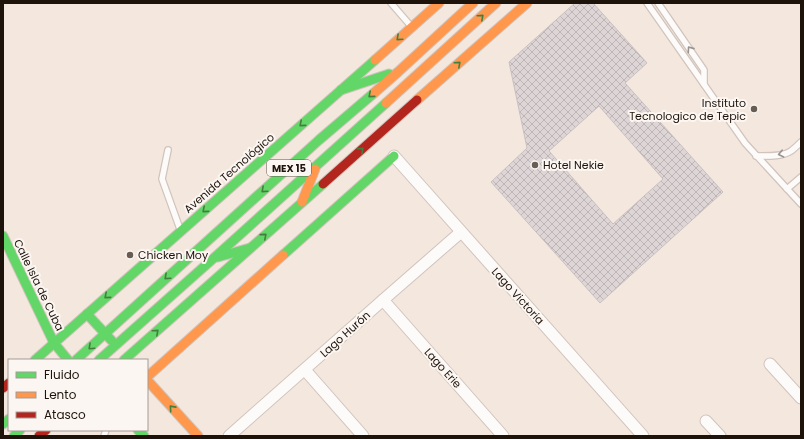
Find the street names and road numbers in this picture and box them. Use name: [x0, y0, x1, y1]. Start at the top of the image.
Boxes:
street label: Avenida Tecnológico: [180, 129, 278, 217]
road number: MEX 15: [267, 160, 311, 176]
street label: Calle Isla de Cuba: [10, 236, 68, 334]
street label: Lago Victoria: [488, 264, 548, 328]
street label: Lago Hurón: [316, 307, 374, 361]
street label: Lago Erie: [421, 344, 465, 392]

